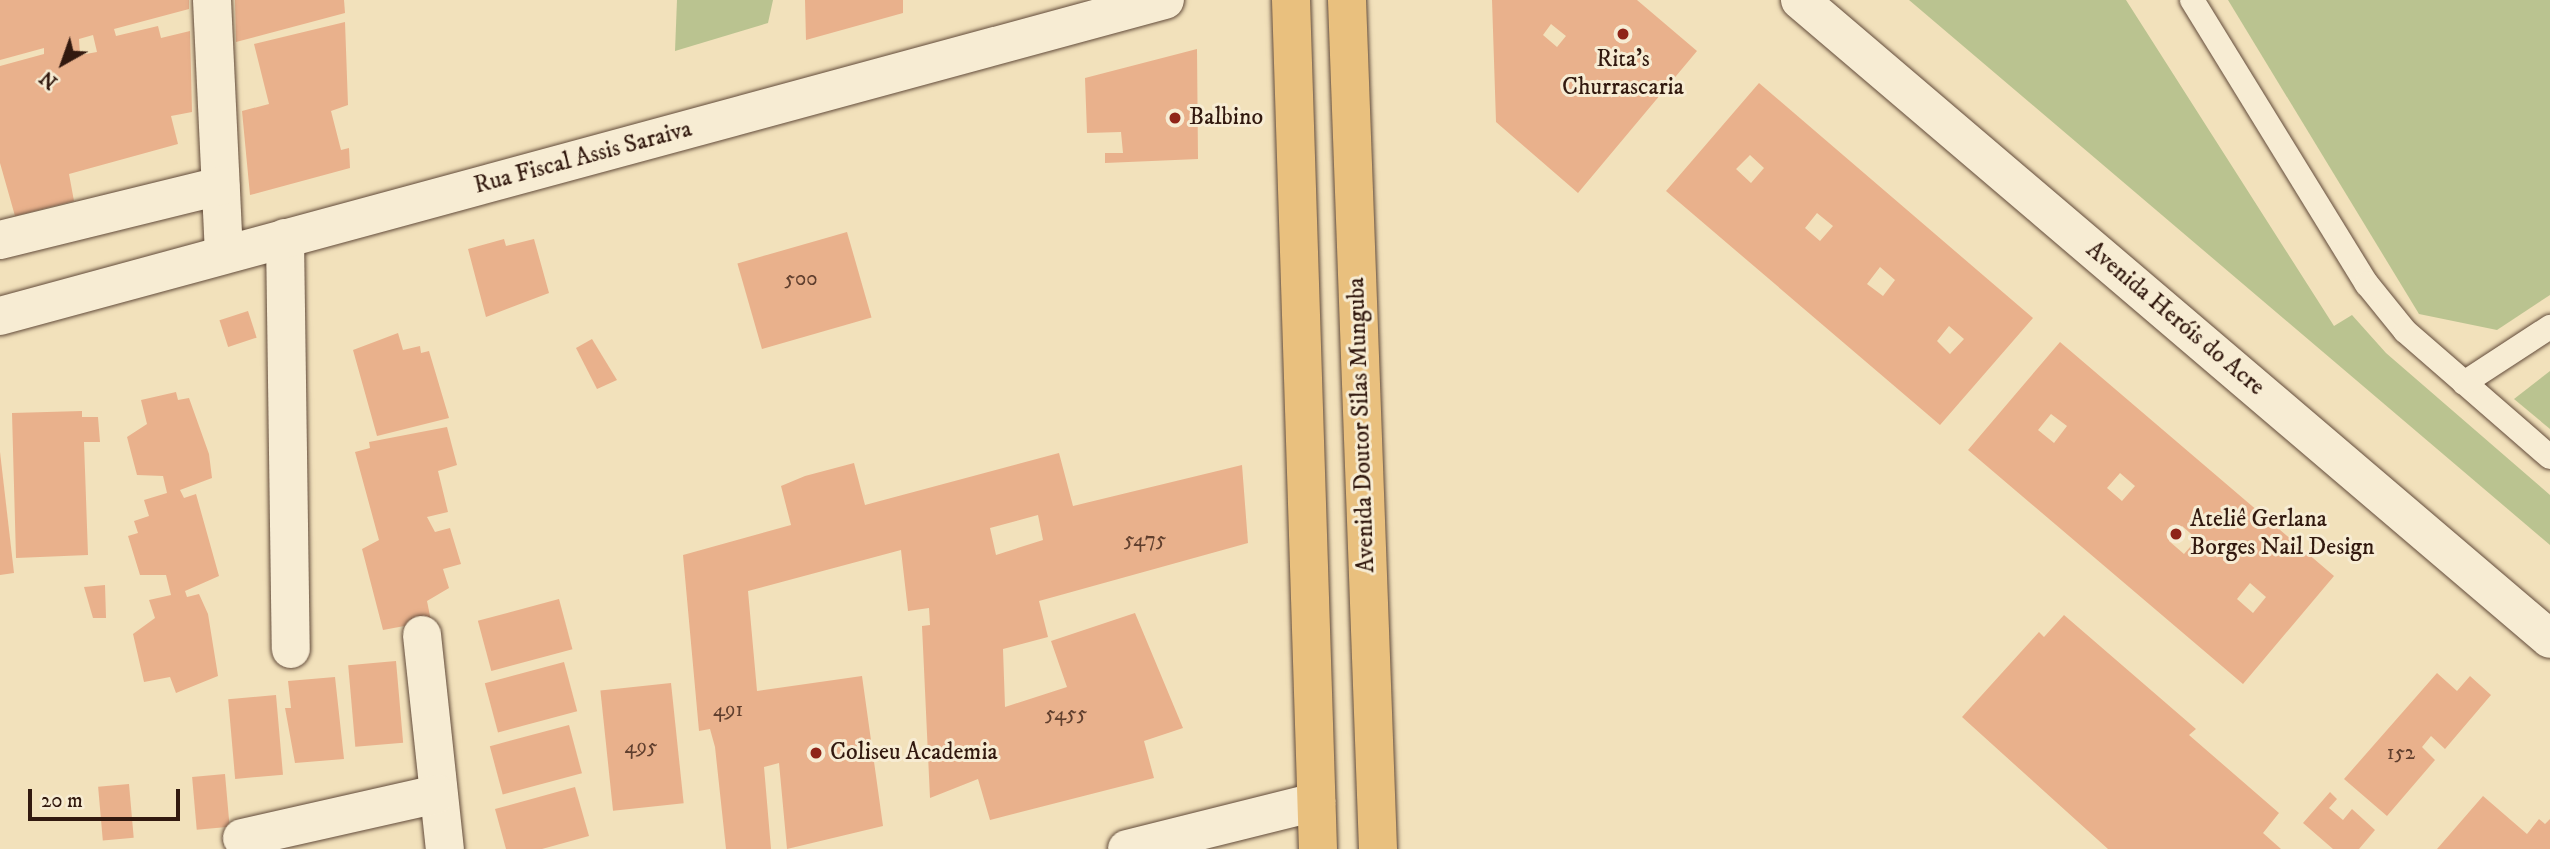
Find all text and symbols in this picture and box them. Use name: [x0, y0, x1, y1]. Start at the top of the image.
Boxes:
marker: Rita's Churrascaria: [1615, 26, 1631, 42]
north arrow: [28, 28, 98, 98]
place label: Rita's Churrascaria: [1562, 46, 1684, 102]
text: N: [36, 66, 63, 93]
place label: Balbino: [1189, 104, 1263, 132]
marker: Balbino: [1167, 110, 1183, 126]
street label: Rua Fiscal Assis Saraiva: [471, 115, 695, 201]
street label: Avenida Heróis do Acre: [2080, 236, 2270, 402]
house number: 500: [784, 266, 818, 292]
street label: Avenida Doutor Silas Munguba: [1342, 277, 1382, 573]
place label: Ateliê Gerlana Borges Nail Design: [2190, 506, 2375, 562]
marker: Ateliê Gerlana Borges Nail Design: [2168, 526, 2184, 542]
house number: 5475: [1124, 527, 1166, 553]
house number: 491: [713, 697, 743, 723]
house number: 5455: [1045, 701, 1087, 727]
house number: 495: [624, 734, 658, 760]
place label: Coliseu Academia: [830, 739, 998, 767]
house number: 152: [2387, 740, 2415, 766]
marker: Coliseu Academia: [808, 745, 824, 761]
scale bar: [32, 776, 184, 820]
text: 20 m: [41, 788, 83, 814]

